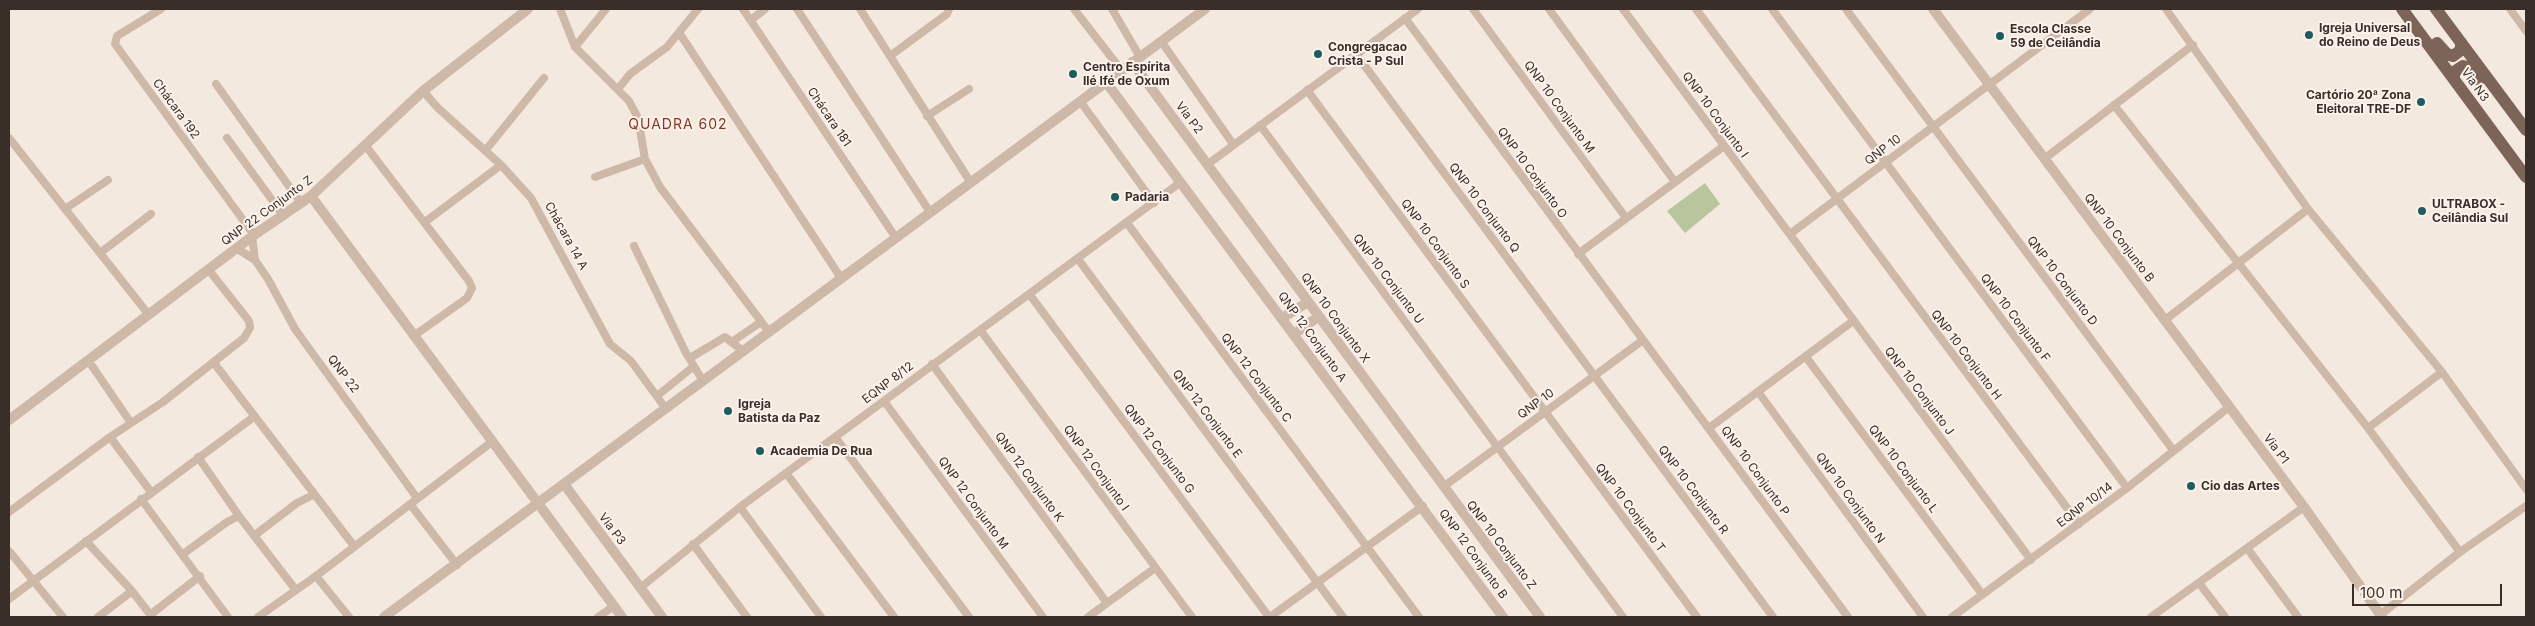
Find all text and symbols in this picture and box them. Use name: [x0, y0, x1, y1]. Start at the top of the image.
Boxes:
place label: Igreja Universal do Reino de Deus: [2319, 21, 2420, 49]
place label: Escola Classe 59 de Ceilândia: [2010, 22, 2101, 50]
marker: Igreja Universal do Reino de Deus: [2303, 29, 2315, 41]
marker: Escola Classe 59 de Ceilândia: [1994, 30, 2006, 42]
place label: Congregacao Crista - P Sul: [1328, 40, 1407, 68]
marker: Congregacao Crista - P Sul: [1312, 48, 1324, 60]
street label: QNP 10 Conjunto M: [1521, 58, 1597, 156]
place label: Centro Espírita Ilé Ifé de Oxum: [1083, 60, 1170, 88]
street label: Via N3: [2458, 65, 2492, 105]
marker: Centro Espírita Ilé Ifé de Oxum: [1067, 68, 1079, 80]
street label: QNP 10 Conjunto I: [1679, 69, 1751, 161]
street label: Chácara 192: [149, 76, 203, 142]
street label: Chácara 181: [804, 85, 854, 149]
place label: Cartório 20ª Zona Eleitoral TRE-DF: [2306, 88, 2411, 116]
marker: Cartório 20ª Zona Eleitoral TRE-DF: [2415, 96, 2427, 108]
street label: Via P2: [1172, 99, 1206, 137]
district label: QUADRA 602: [627, 117, 729, 133]
street label: QNP 10 Conjunto O: [1494, 125, 1570, 221]
street label: QNP 10: [1862, 132, 1904, 168]
street label: QNP 10 Conjunto Q: [1446, 160, 1522, 256]
street label: QNP 22 Conjunto Z: [219, 173, 315, 249]
place label: Padaria: [1125, 190, 1169, 204]
marker: Padaria: [1109, 191, 1121, 203]
street label: QNP 10 Conjunto B: [2081, 191, 2157, 285]
street label: QNP 10 Conjunto S: [1398, 196, 1472, 292]
place label: ULTRABOX - Ceilândia Sul: [2432, 197, 2508, 225]
street label: Chácara 14 A: [541, 200, 591, 272]
marker: ULTRABOX - Ceilândia Sul: [2416, 205, 2428, 217]
street label: QNP 10 Conjunto U: [1350, 231, 1426, 327]
street label: QNP 10 Conjunto D: [2024, 233, 2100, 329]
street label: QNP 10 Conjunto X: [1297, 270, 1373, 366]
street label: QNP 10 Conjunto F: [1977, 271, 2053, 365]
street label: QNP 12 Conjunto A: [1275, 289, 1349, 385]
street label: QNP 10 Conjunto H: [1928, 307, 2004, 403]
street label: QNP 12 Conjunto C: [1218, 330, 1294, 426]
street label: QNP 10 Conjunto J: [1881, 344, 1957, 438]
street label: QNP 22: [324, 352, 362, 396]
street label: EQNP 8/12: [860, 359, 916, 407]
street label: QNP 12 Conjunto E: [1169, 367, 1245, 461]
street label: QNP 10: [1515, 386, 1557, 422]
place label: Igreja Batista da Paz: [738, 397, 820, 425]
street label: QNP 12 Conjunto G: [1121, 401, 1197, 497]
marker: Igreja Batista da Paz: [722, 405, 734, 417]
street label: QNP 12 Conjunto I: [1060, 422, 1132, 514]
street label: QNP 10 Conjunto L: [1865, 422, 1941, 516]
street label: QNP 10 Conjunto P: [1718, 423, 1792, 519]
street label: QNP 12 Conjunto K: [992, 429, 1066, 525]
street label: Via P1: [2260, 431, 2292, 467]
street label: QNP 10 Conjunto R: [1655, 443, 1731, 537]
place label: Academia De Rua: [770, 444, 873, 458]
marker: Academia De Rua: [754, 445, 766, 457]
street label: QNP 10 Conjunto N: [1812, 450, 1888, 546]
street label: QNP 12 Conjunto M: [935, 454, 1011, 552]
street label: QNP 10 Conjunto T: [1592, 461, 1668, 555]
street label: EQNP 10/14: [2054, 479, 2116, 531]
place label: Cio das Artes: [2201, 479, 2280, 493]
marker: Cio das Artes: [2185, 480, 2197, 492]
street label: QNP 10 Conjunto Z: [1463, 498, 1539, 592]
street label: QNP 12 Conjunto B: [1436, 506, 1510, 602]
street label: Via P3: [595, 510, 629, 548]
scale bar: [2355, 574, 2505, 606]
text: 100 m: [2360, 583, 2402, 602]

